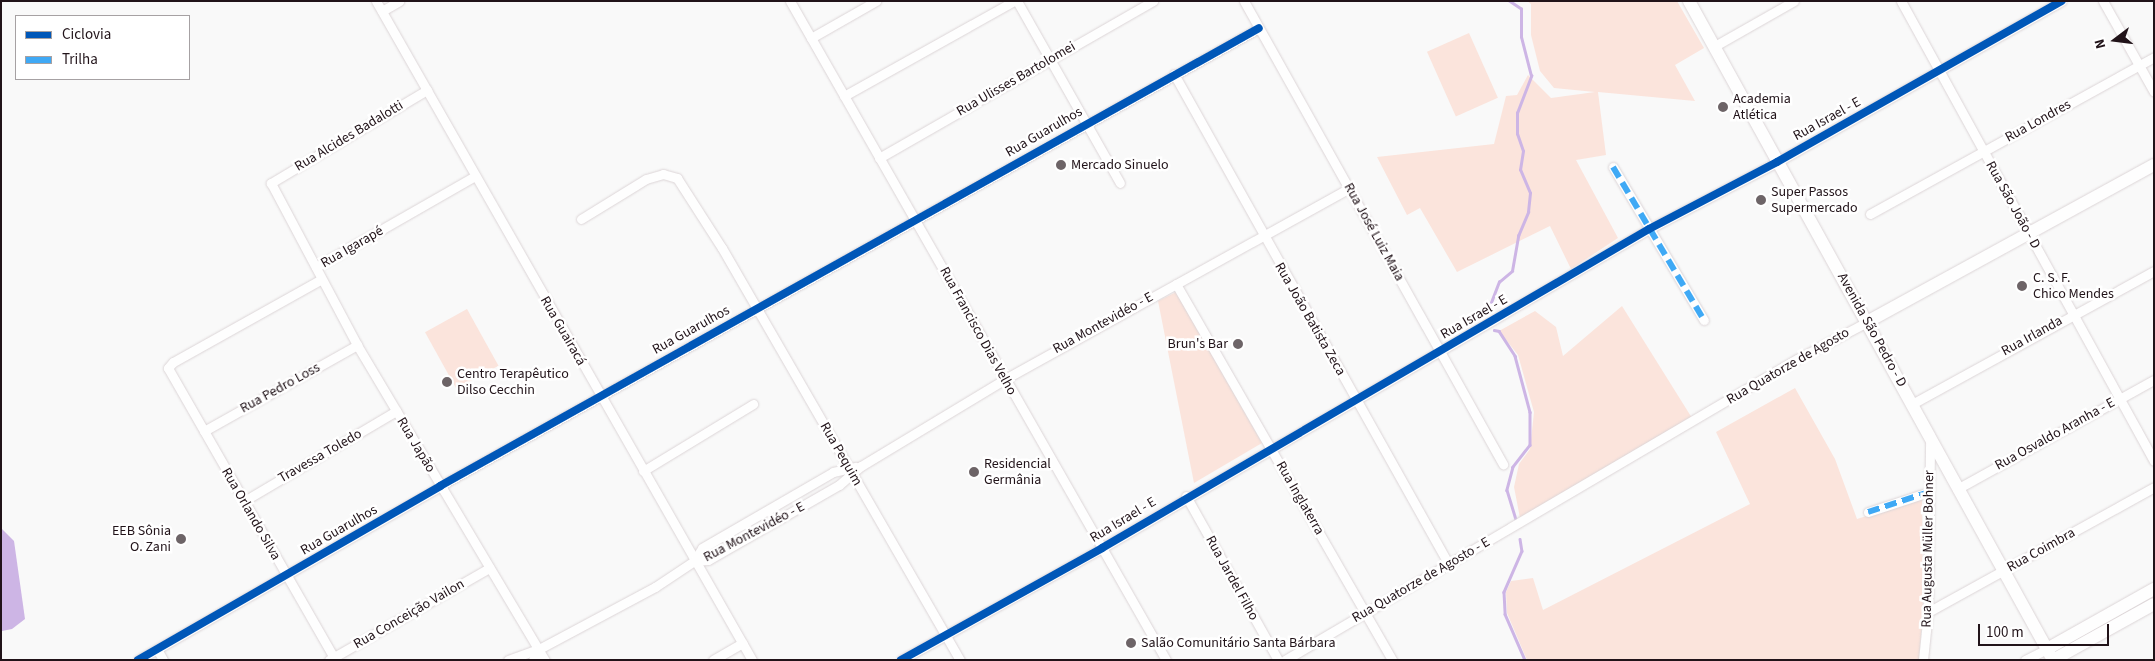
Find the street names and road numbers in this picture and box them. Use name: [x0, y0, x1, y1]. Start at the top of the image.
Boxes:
street label: Rua Ulisses Bartolomei: [954, 38, 1078, 120]
street label: Rua Israel - E: [1790, 94, 1864, 144]
street label: Rua Londres: [2002, 96, 2074, 146]
street label: Rua Alcides Badalotti: [292, 97, 406, 175]
street label: Rua Guarulhos: [1003, 103, 1085, 161]
street label: Rua São João - D: [1982, 158, 2044, 252]
street label: Rua José Luiz Maia: [1340, 180, 1408, 284]
street label: Rua Igarapé: [318, 222, 386, 272]
street label: Rua João Batista Zeca: [1271, 260, 1349, 378]
street label: Rua Francisco Dias Velho: [936, 264, 1020, 398]
street label: Avenida São Pedro - D: [1834, 270, 1910, 390]
street label: Rua Montevidéo - E: [1050, 288, 1156, 358]
street label: Rua Israel - E: [1438, 291, 1510, 343]
street label: Rua Guairacá: [536, 293, 590, 369]
street label: Rua Guarulhos: [649, 302, 733, 358]
street label: Rua Irlanda: [1999, 312, 2065, 360]
street label: Rua Quatorze de Agosto: [1724, 324, 1852, 408]
street label: Rua Pedro Loss: [237, 359, 323, 417]
street label: Rua Osvaldo Aranha - E: [1992, 394, 2118, 474]
street label: Rua Japão: [393, 414, 439, 476]
street label: Rua Pequim: [816, 419, 866, 489]
street label: Travessa Toledo: [275, 425, 365, 487]
street label: Rua Inglaterra: [1272, 458, 1328, 538]
street label: Rua Orlando Silva: [218, 465, 284, 563]
street label: Rua Augusta Müller Bohner: [1918, 470, 1938, 628]
street label: Rua Israel - E: [1087, 494, 1159, 546]
street label: Rua Montevidéo - E: [701, 498, 807, 566]
street label: Rua Guarulhos: [298, 501, 380, 559]
street label: Rua Coimbra: [2004, 524, 2078, 576]
street label: Rua Jardel Filho: [1202, 533, 1262, 623]
street label: Rua Quatorze de Agosto - E: [1349, 534, 1493, 626]
street label: Rua Conceição Vailon: [351, 575, 467, 653]

